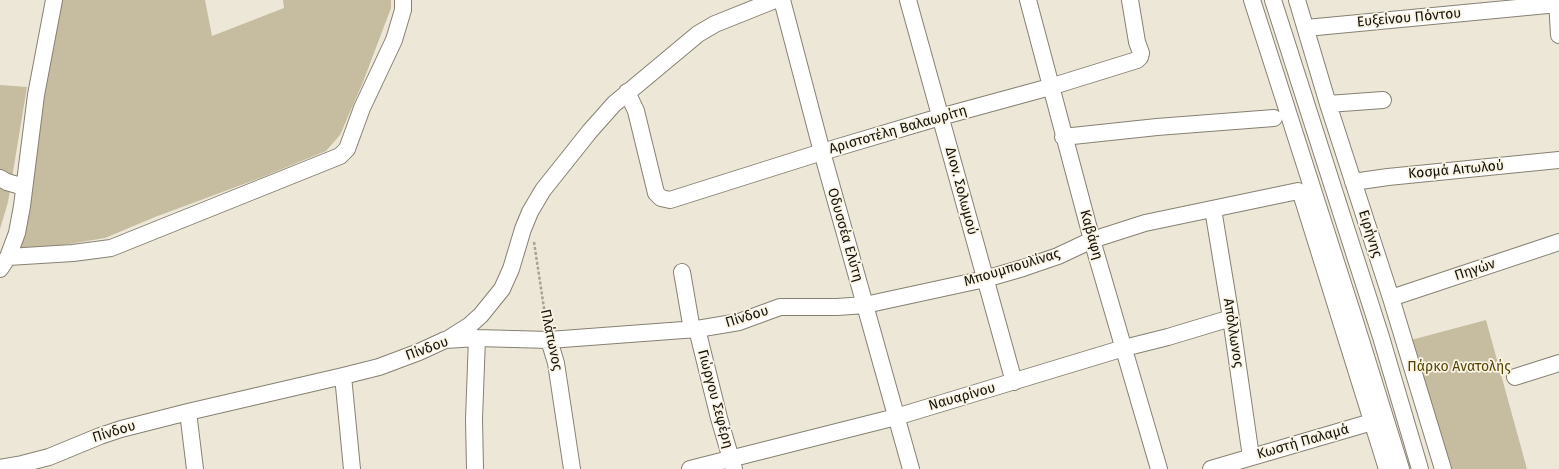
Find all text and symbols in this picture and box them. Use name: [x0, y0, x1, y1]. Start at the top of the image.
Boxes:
street label: Ευξείνου Πόντου: [1356, 5, 1462, 31]
street label: Αριστοτέλη Βαλαωρίτη: [827, 102, 969, 158]
street label: Διον. Σολωμού: [941, 145, 981, 237]
street label: Κοσμά Αιτωλού: [1407, 157, 1505, 183]
street label: Οδυσσέα Ελύτη: [824, 186, 866, 284]
street label: Καβάφη: [1076, 208, 1106, 262]
street label: Ειρήνης: [1354, 208, 1386, 260]
street label: Μπουμπουλίνας: [962, 245, 1062, 291]
street label: Πηγών: [1452, 256, 1498, 284]
street label: Απόλλωνος: [1219, 297, 1247, 369]
street label: Πίνδου: [723, 302, 771, 332]
street label: Πλάτωνος: [536, 308, 566, 372]
street label: Πίνδου: [403, 334, 451, 364]
street label: Γιώργου Σεφέρη: [694, 348, 736, 450]
park label: Πάρκο Ανατολής: [1407, 359, 1511, 375]
street label: Ναυαρίνου: [927, 379, 997, 415]
street label: Πίνδου: [90, 417, 138, 447]
street label: Κωστή Παλαμά: [1255, 421, 1351, 463]

